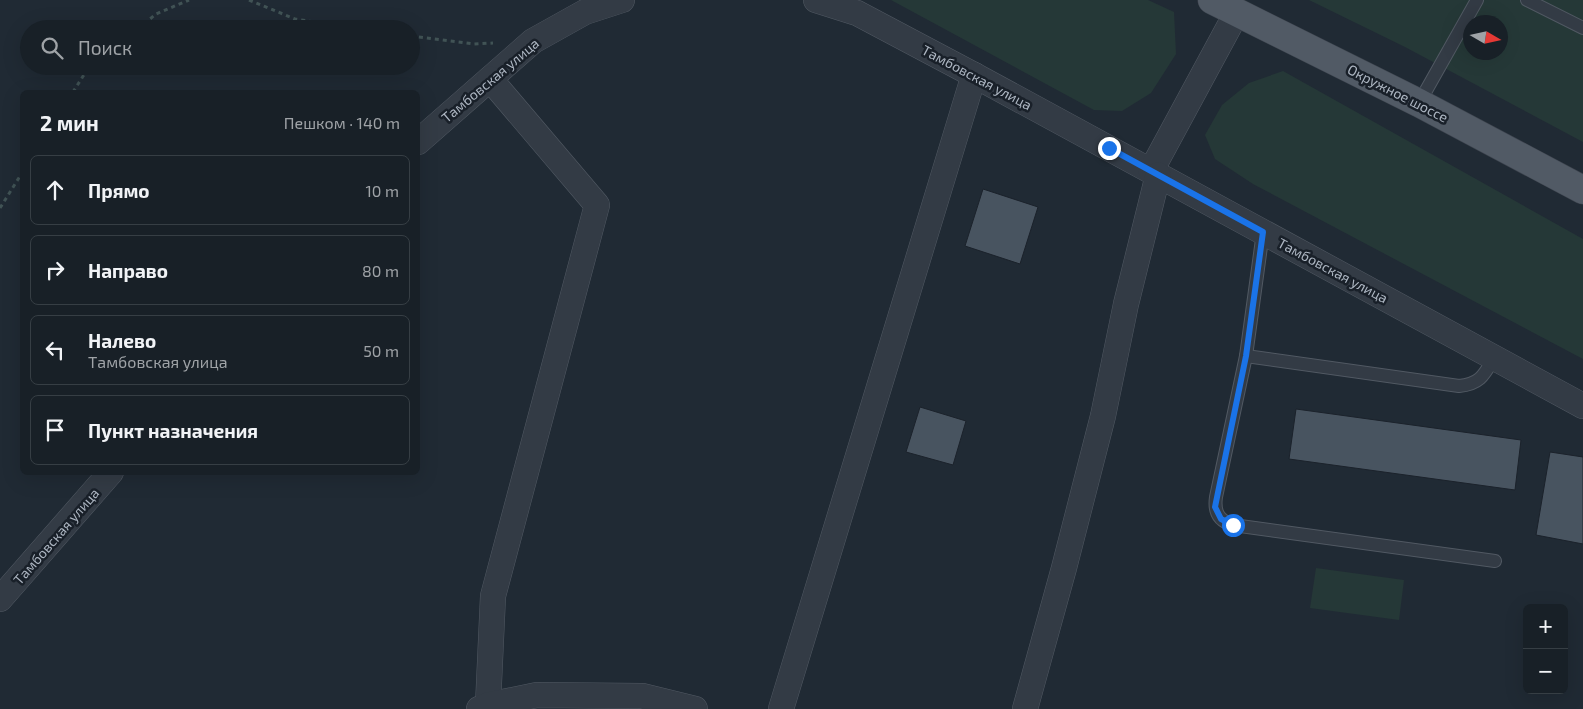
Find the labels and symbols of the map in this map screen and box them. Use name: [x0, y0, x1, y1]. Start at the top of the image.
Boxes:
north arrow: [1463, 15, 1508, 60]
street label: Тамбовская улица: [438, 34, 542, 126]
street label: Тамбовская улица: [919, 41, 1035, 113]
street label: Окружное шоссе: [1345, 60, 1451, 126]
route end: [1098, 137, 1121, 160]
street label: Тамбовская улица: [1275, 234, 1391, 306]
street label: Тамбовская улица: [10, 484, 102, 588]
route start: [1222, 514, 1245, 537]

